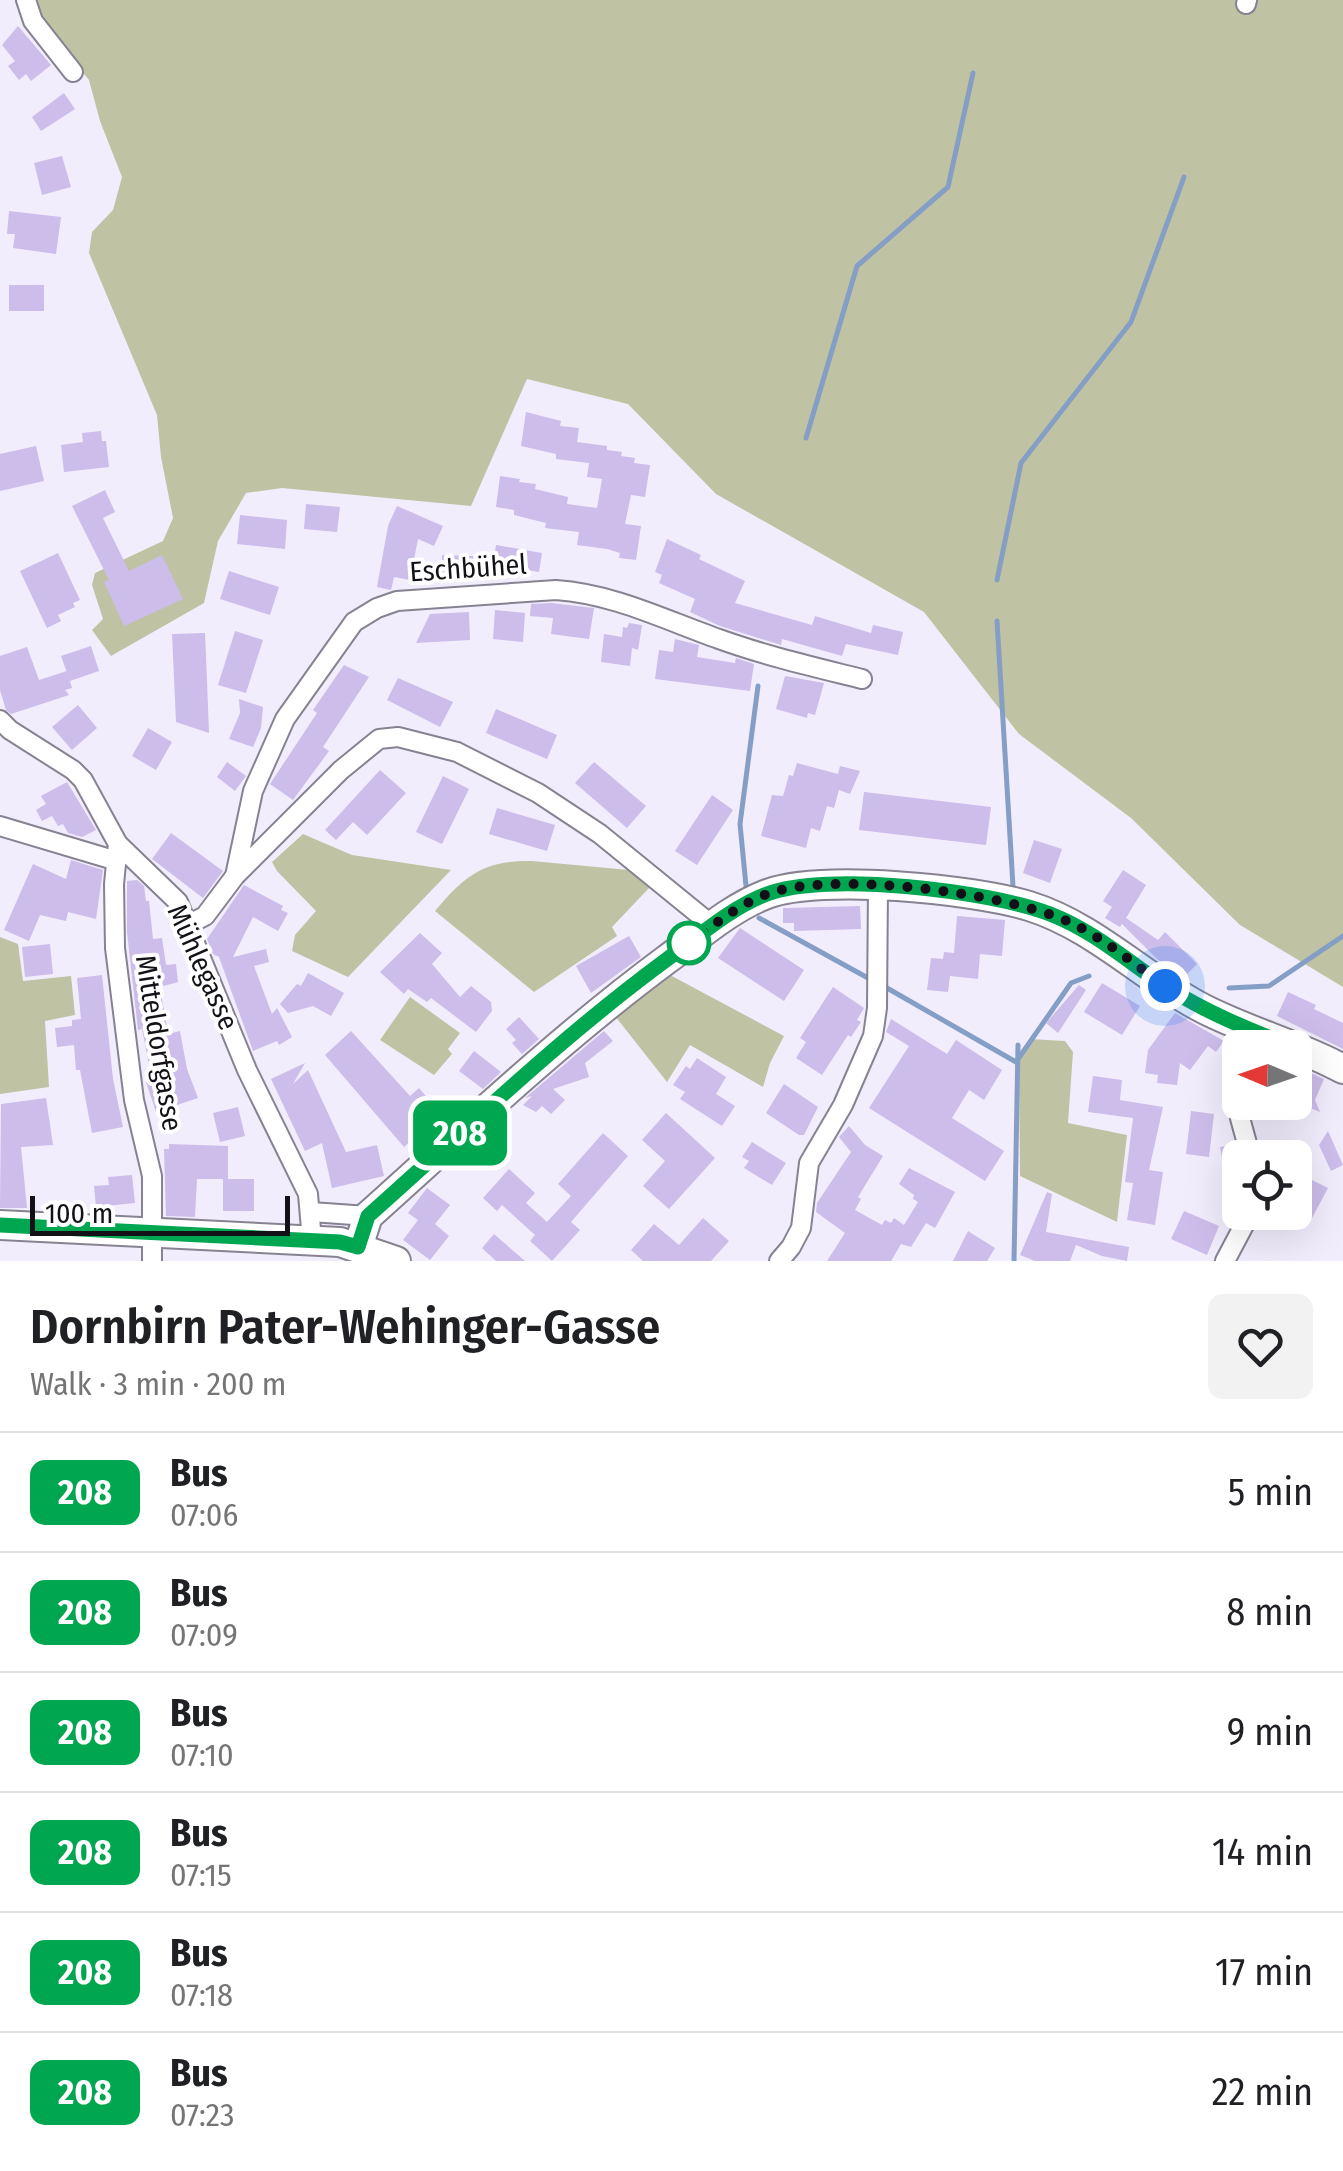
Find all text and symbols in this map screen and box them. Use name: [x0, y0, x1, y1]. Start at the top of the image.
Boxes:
street label: Eschbühel: [408, 547, 528, 589]
street label: Mühlegasse: [161, 899, 245, 1035]
unlabelled marker: [668, 922, 710, 964]
street label: Mitteldorfgasse: [129, 953, 189, 1133]
your location: [1140, 961, 1190, 1011]
north arrow: [1222, 1030, 1312, 1120]
map controls: [1222, 1030, 1312, 1230]
line badge: 208: [402, 1100, 518, 1166]
text: 208: [433, 1112, 487, 1154]
button: locate: [1222, 1140, 1312, 1230]
scale bar: [30, 1191, 290, 1236]
text: 100 m: [45, 1197, 113, 1230]
button: heart: [1208, 1294, 1313, 1399]
text: Dornbirn Pater-Wehinger-Gasse: [30, 1298, 660, 1356]
text: Walk · 3 min · 200 m: [30, 1365, 286, 1403]
text: Bus: [170, 1450, 228, 1496]
text: 5 min: [1228, 1469, 1313, 1515]
text: 208: [58, 1471, 112, 1513]
text: 07:06: [170, 1496, 238, 1534]
text: Bus: [170, 1570, 228, 1616]
text: 8 min: [1226, 1589, 1313, 1635]
text: 208: [58, 1591, 112, 1633]
text: 07:09: [170, 1616, 238, 1654]
text: Bus: [170, 1690, 228, 1736]
text: 9 min: [1227, 1709, 1313, 1755]
text: 208: [58, 1711, 112, 1753]
text: 07:10: [170, 1736, 234, 1774]
text: Bus: [170, 1810, 228, 1856]
text: 14 min: [1212, 1829, 1313, 1875]
text: 208: [58, 1831, 112, 1873]
text: 07:15: [170, 1856, 232, 1894]
text: Bus: [170, 1930, 228, 1976]
text: 17 min: [1215, 1949, 1313, 1995]
text: 208: [58, 1951, 112, 1993]
text: 07:18: [170, 1976, 233, 2014]
text: Bus: [170, 2050, 228, 2096]
text: 22 min: [1212, 2069, 1313, 2115]
text: 208: [58, 2071, 112, 2113]
text: 07:23: [170, 2096, 234, 2134]

